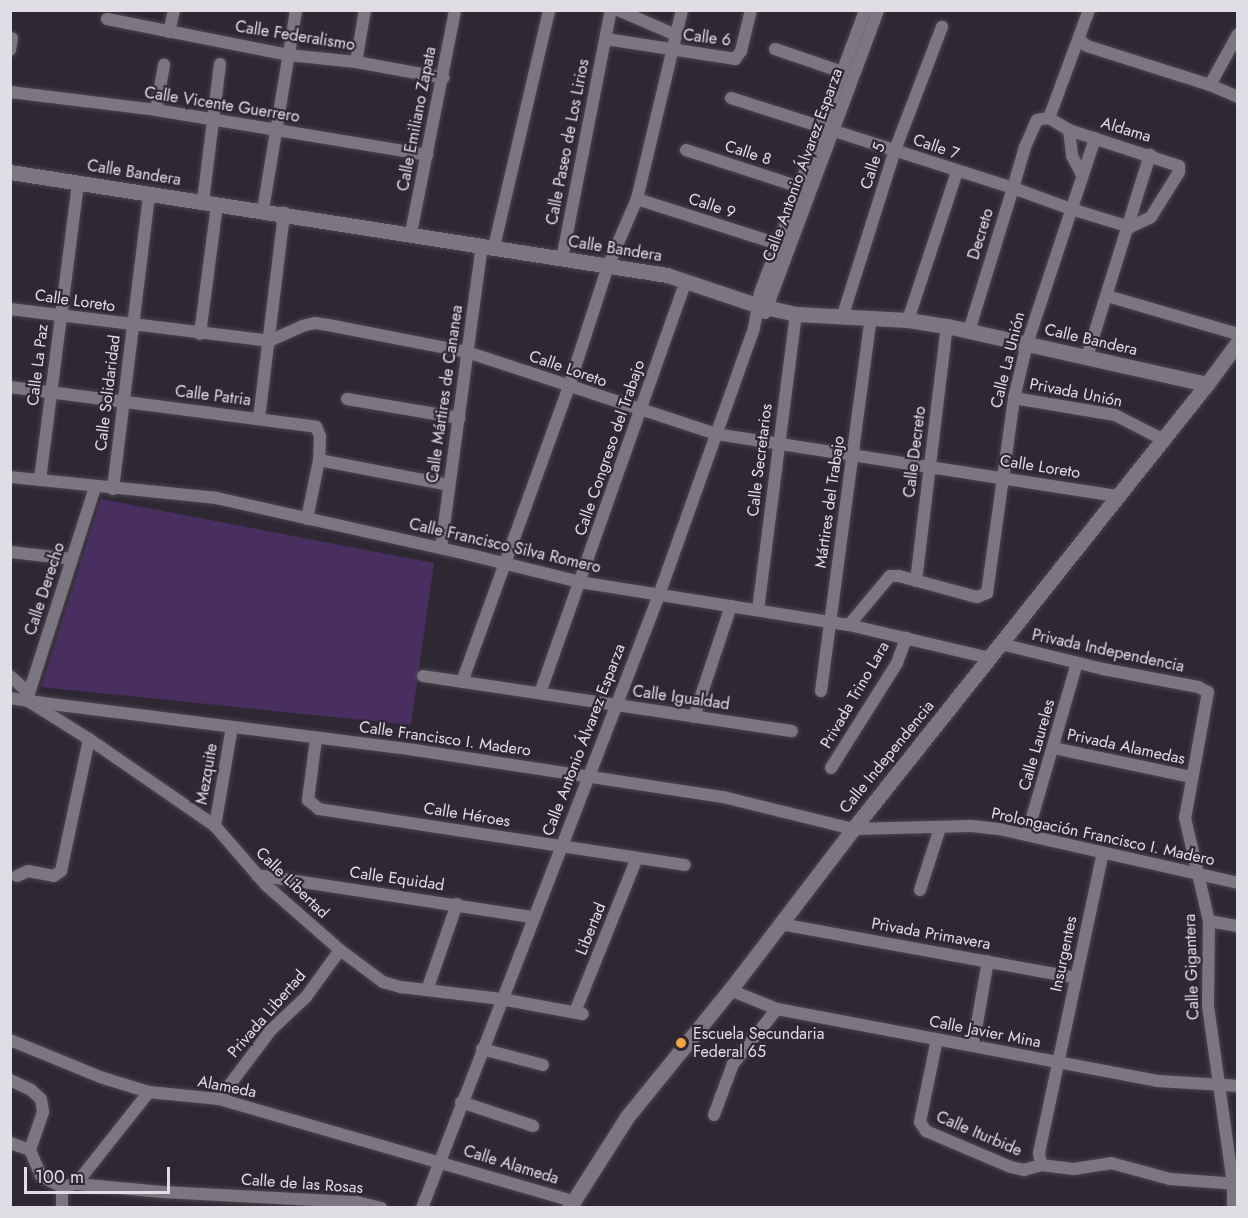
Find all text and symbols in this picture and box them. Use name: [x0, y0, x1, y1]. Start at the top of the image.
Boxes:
street label: Calle Federalismo: [234, 17, 356, 55]
street label: Calle 6: [682, 26, 732, 50]
street label: Calle Emiliano Zapata: [394, 45, 440, 193]
street label: Calle Paseo de Los Lirios: [542, 57, 594, 227]
street label: Calle Antonio Álvarez Esparza: [759, 66, 847, 264]
street label: Calle Vicente Guerrero: [143, 83, 301, 127]
street label: Aldama: [1099, 113, 1153, 147]
street label: Calle 7: [910, 130, 962, 164]
street label: Calle 8: [722, 136, 774, 170]
street label: Calle 5: [856, 140, 890, 192]
street label: Calle Bandera: [86, 156, 182, 190]
street label: Calle 9: [686, 189, 738, 223]
street label: Decreto: [964, 206, 998, 262]
street label: Calle Bandera: [567, 232, 663, 266]
street label: Calle Loreto: [34, 286, 116, 316]
street label: Calle Mártires de Cananea: [423, 304, 467, 484]
street label: Calle La Unión: [987, 310, 1029, 410]
street label: Calle Bandera: [1043, 320, 1139, 360]
street label: Calle La Paz: [23, 323, 53, 407]
street label: Calle Solidaridad: [91, 334, 125, 452]
street label: Calle Loreto: [527, 347, 609, 391]
street label: Calle Congreso del Trabajo: [571, 358, 649, 538]
street label: Privada Unión: [1028, 375, 1124, 411]
street label: Calle Patria: [174, 382, 252, 410]
street label: Calle Secretarios: [744, 402, 776, 518]
street label: Calle Decreto: [900, 405, 930, 499]
street label: Mártires del Trabajo: [811, 434, 849, 570]
street label: Calle Loreto: [998, 451, 1082, 483]
street label: Calle Francisco Silva Romero: [407, 515, 603, 577]
street label: Calle Derecho: [21, 540, 69, 638]
street label: Privada Independencia: [1030, 625, 1186, 677]
street label: Privada Trino Lara: [817, 638, 893, 752]
street label: Calle Antonio Álvarez Esparza: [538, 641, 630, 839]
street label: Calle Igualdad: [631, 682, 731, 714]
street label: Calle Independencia: [836, 697, 938, 817]
street label: Calle Laureles: [1015, 697, 1059, 793]
street label: Calle Francisco I. Madero: [358, 717, 532, 761]
street label: Privada Alamedas: [1065, 725, 1187, 769]
street label: Mezquite: [192, 742, 222, 806]
street label: Calle Héroes: [422, 799, 512, 831]
street label: Prolongación Francisco I. Madero: [989, 804, 1217, 870]
street label: Calle Libertad: [252, 843, 332, 923]
street label: Calle Equidad: [348, 863, 446, 895]
street label: Libertad: [572, 900, 610, 958]
street label: Privada Primavera: [870, 914, 992, 954]
street label: Insurgentes: [1047, 914, 1081, 994]
street label: Calle Gigantera: [1181, 914, 1203, 1020]
street label: Privada Libertad: [224, 966, 310, 1062]
street label: Calle Javier Mina: [927, 1012, 1043, 1052]
place label: Escuela Secundaria Federal 65: [693, 1024, 824, 1062]
marker: Escuela Secundaria Federal 65: [674, 1036, 688, 1050]
street label: Alameda: [196, 1072, 258, 1102]
street label: Calle Iturbide: [933, 1107, 1025, 1161]
street label: Calle Alameda: [461, 1141, 561, 1189]
scale bar: [27, 1155, 172, 1193]
text: 100 m: [35, 1164, 84, 1190]
street label: Calle de las Rosas: [240, 1170, 364, 1198]

